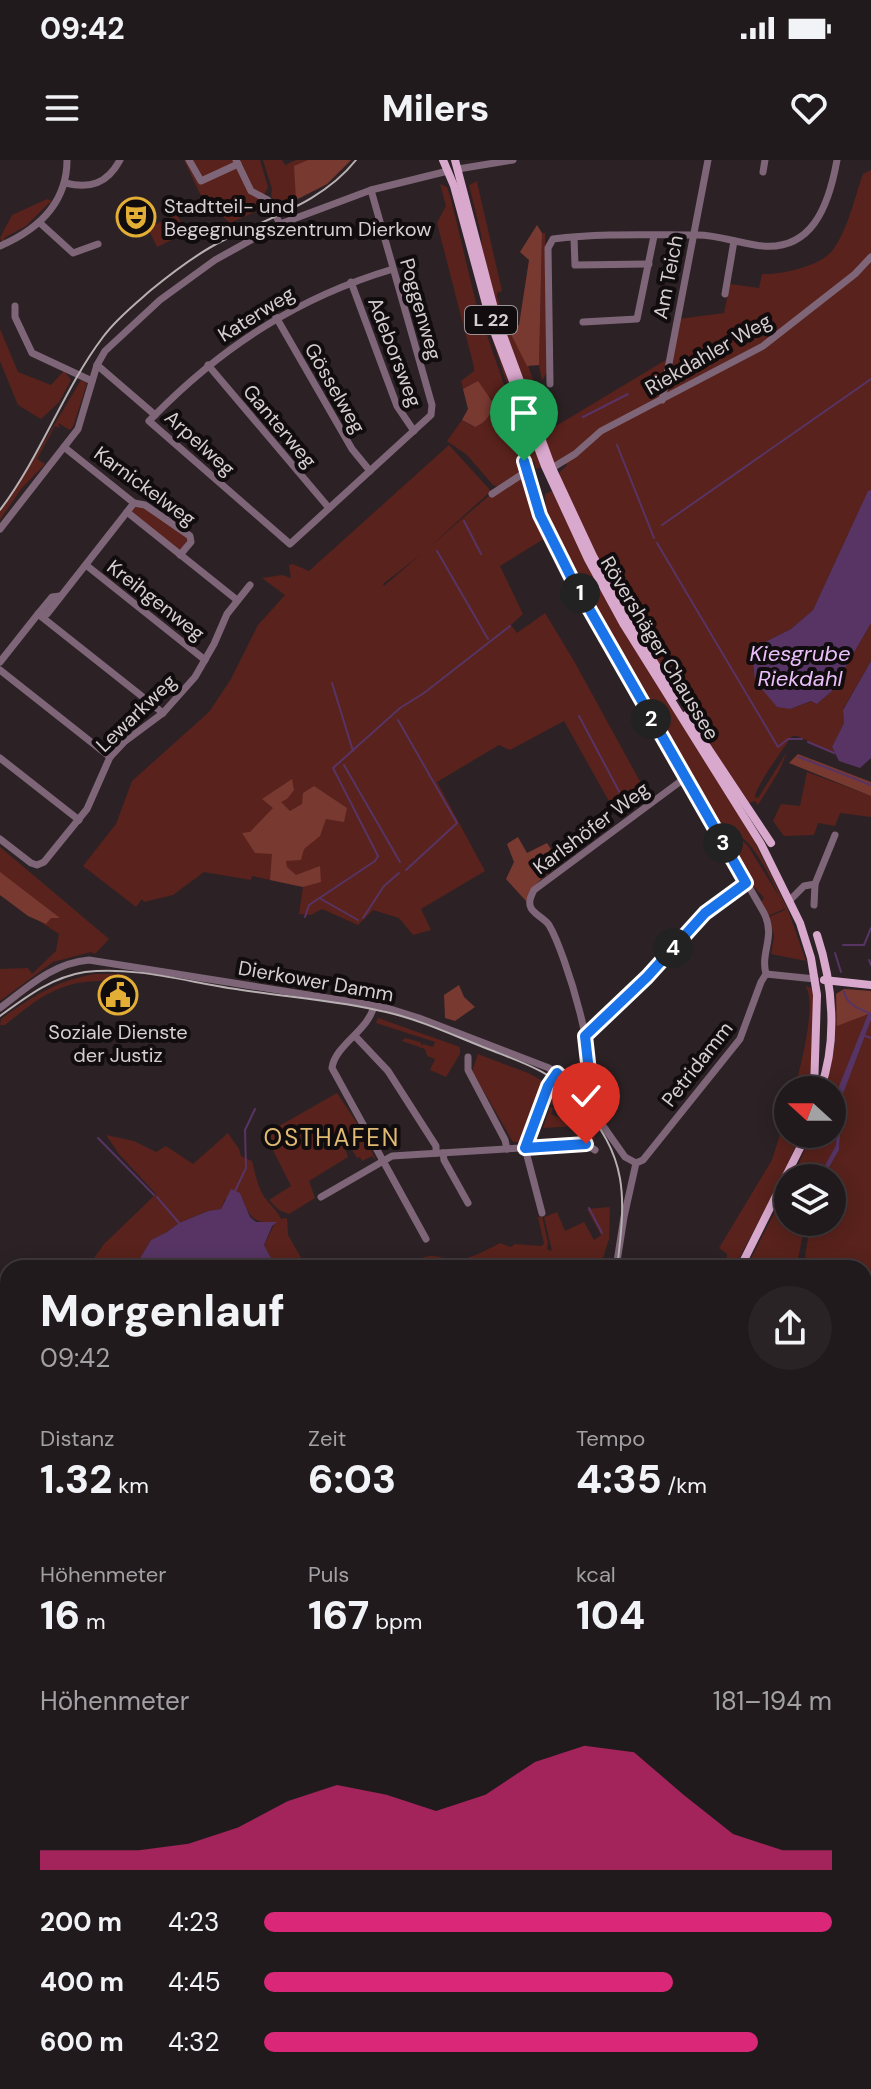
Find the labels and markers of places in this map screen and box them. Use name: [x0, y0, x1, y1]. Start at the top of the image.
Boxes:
place label: Stadtteil- und Begegnungszentrum Dierkow: [164, 193, 431, 242]
theatre icon: Stadtteil- und Begegnungszentrum Dierkow: [115, 196, 157, 238]
pin: [490, 379, 558, 461]
pin: 1: [560, 573, 600, 613]
pin: 2: [631, 699, 671, 739]
pin: 3: [703, 823, 743, 863]
pin: 4: [653, 928, 693, 968]
public building icon: Soziale Dienste der Justiz: [97, 974, 139, 1016]
place label: Soziale Dienste der Justiz: [48, 1019, 188, 1068]
pin: [552, 1062, 620, 1144]

